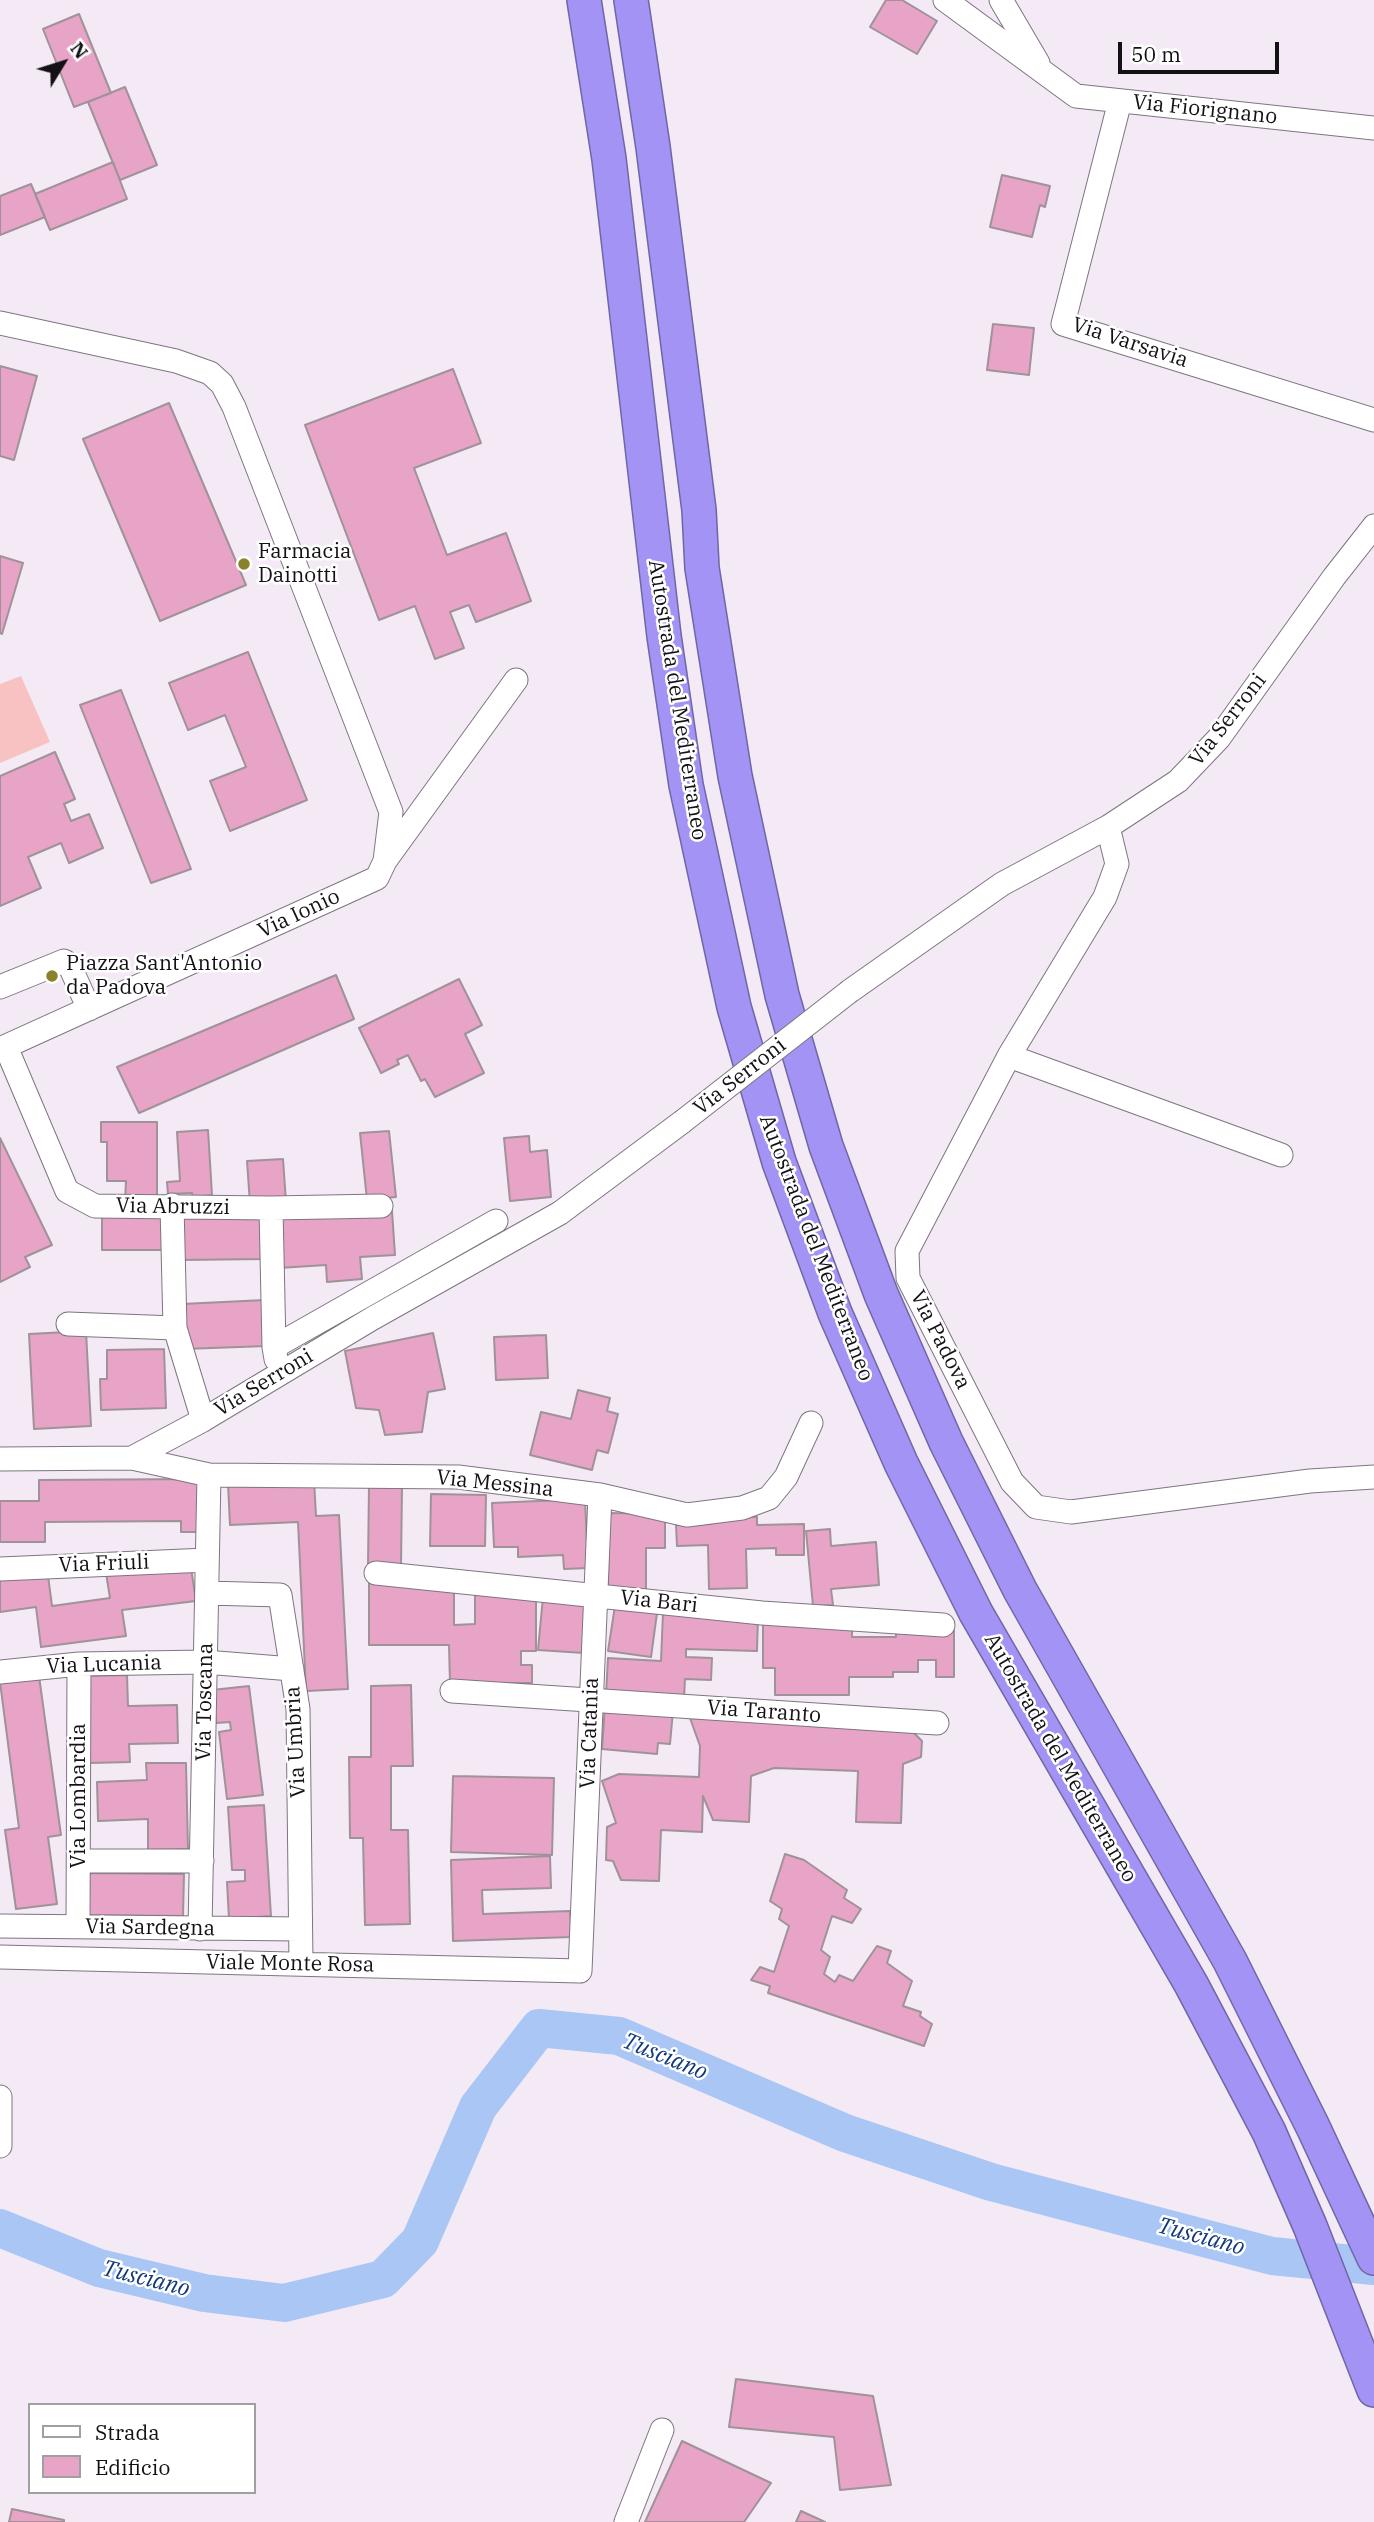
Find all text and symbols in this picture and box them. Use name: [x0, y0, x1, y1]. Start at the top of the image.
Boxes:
north arrow: [28, 28, 98, 98]
scale bar: [1122, 28, 1283, 72]
text: N: [65, 37, 94, 63]
text: 50 m: [1131, 40, 1181, 68]
street label: Via Fiorignano: [1132, 90, 1278, 130]
street label: Via Varsavia: [1069, 312, 1191, 374]
place label: Farmacia Dainotti: [258, 539, 351, 589]
marker: Farmacia Dainotti: [236, 556, 252, 572]
street label: Autostrada del Mediterraneo: [642, 558, 712, 842]
street label: Via Serroni: [1184, 669, 1272, 771]
street label: Via Ionio: [254, 884, 344, 944]
place label: Piazza Sant'Antonio da Padova: [66, 951, 262, 1001]
marker: Piazza Sant'Antonio da Padova: [44, 968, 60, 984]
street label: Via Serroni: [689, 1033, 791, 1121]
street label: Autostrada del Mediterraneo: [753, 1111, 879, 1385]
street label: Via Abruzzi: [116, 1193, 230, 1221]
street label: Via Padova: [904, 1286, 976, 1394]
street label: Via Serroni: [210, 1344, 318, 1422]
street label: Via Messina: [435, 1465, 555, 1503]
street label: Via Friuli: [58, 1550, 150, 1578]
street label: Via Bari: [619, 1585, 699, 1619]
street label: Autostrada del Mediterraneo: [978, 1629, 1142, 1887]
street label: Via Toscana: [191, 1643, 219, 1761]
street label: Via Lucania: [46, 1650, 162, 1680]
street label: Via Catania: [575, 1677, 605, 1789]
street label: Via Umbria: [280, 1685, 312, 1799]
street label: Via Taranto: [706, 1695, 822, 1729]
street label: Via Lombardia: [66, 1723, 92, 1869]
street label: Via Sardegna: [85, 1914, 215, 1942]
street label: Viale Monte Rosa: [206, 1950, 374, 1978]
water label: Tusciano: [619, 2028, 711, 2086]
water label: Tusciano: [1155, 2212, 1247, 2262]
water label: Tusciano: [100, 2255, 192, 2303]
legend: [28, 2403, 256, 2494]
text: Strada: [95, 2418, 160, 2446]
text: Edificio: [95, 2453, 170, 2481]

